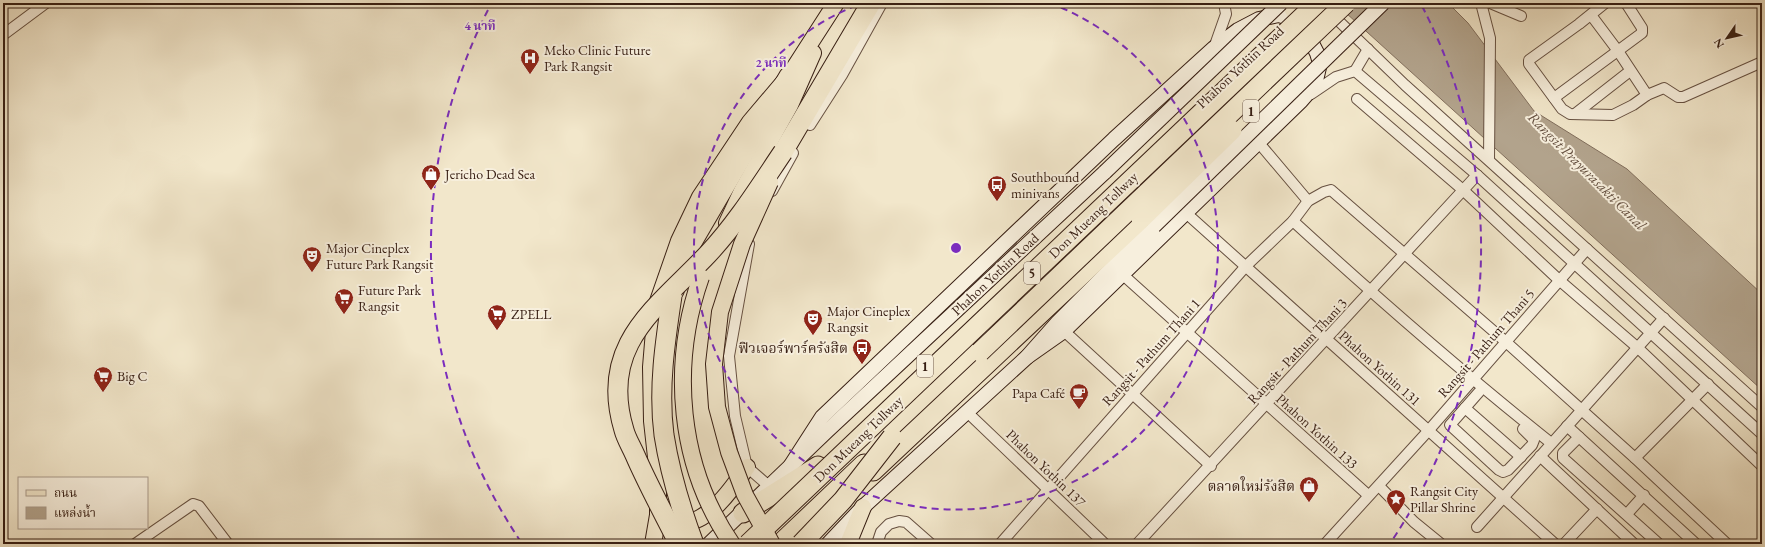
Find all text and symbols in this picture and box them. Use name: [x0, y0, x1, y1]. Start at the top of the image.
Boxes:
text: 4 นาที: [464, 18, 496, 34]
north arrow: [1707, 18, 1747, 58]
street label: Phahon Yothin Road: [1193, 21, 1288, 112]
text: N: [1710, 36, 1727, 51]
place label: Meko Clinic Future Park Rangsit: [544, 41, 651, 75]
hospital icon: Meko Clinic Future Park Rangsit: [519, 47, 541, 75]
text: 2 นาที: [755, 55, 787, 71]
road number: 1: [1243, 100, 1259, 122]
water label: Rangsit Prayurasakti Canal: [1524, 107, 1651, 234]
shop icon: Jericho Dead Sea: [420, 163, 442, 191]
place label: Jericho Dead Sea: [444, 165, 535, 183]
street label: Don Mueang Tollway: [1045, 167, 1142, 262]
place label: Southbound minivans: [1011, 168, 1080, 202]
bus stop icon: Southbound minivans: [986, 174, 1008, 202]
street label: Phahon Yothin Road: [948, 228, 1043, 319]
place label: Major Cineplex Future Park Rangsit: [326, 239, 434, 273]
centre of rings: [949, 241, 963, 255]
theatre icon: Major Cineplex Future Park Rangsit: [301, 245, 323, 273]
road number: 5: [1024, 262, 1040, 284]
place label: Future Park Rangsit: [358, 281, 422, 315]
street label: Rangsit - Pathum Thani 5: [1434, 285, 1538, 401]
supermarket icon: Future Park Rangsit: [333, 287, 355, 315]
street label: Rangsit - Pathum Thani 1: [1098, 294, 1204, 410]
street label: Rangsit - Pathum Thani 3: [1243, 294, 1351, 408]
place label: Major Cineplex Rangsit: [827, 302, 910, 336]
supermarket icon: ZPELL: [486, 303, 508, 331]
place label: ZPELL: [511, 305, 552, 323]
theatre icon: Major Cineplex Rangsit: [802, 308, 824, 336]
street label: Phahon Yothin 131: [1335, 327, 1425, 409]
bus stop icon: ฟิวเจอร์พาร์ครังสิต: [851, 337, 873, 365]
place label: ฟิวเจอร์พาร์ครังสิต: [738, 339, 848, 357]
road number: 1: [917, 355, 933, 377]
supermarket icon: Big C: [92, 365, 114, 393]
place label: Big C: [117, 367, 148, 385]
cafe icon: Papa Café: [1068, 382, 1090, 410]
place label: Papa Café: [1012, 384, 1066, 402]
street label: Phahon Yothin 133: [1272, 390, 1362, 473]
street label: Don Mueang Tollway: [810, 391, 907, 486]
street label: Phahon Yothin 137: [1002, 425, 1090, 511]
shop icon: ตลาดใหม่รังสิต: [1298, 475, 1320, 503]
place label: ตลาดใหม่รังสิต: [1207, 476, 1295, 495]
legend: [18, 477, 148, 529]
place label: Rangsit City Pillar Shrine: [1410, 482, 1479, 516]
text: ถนน: [54, 485, 77, 501]
place icon: Rangsit City Pillar Shrine: [1385, 488, 1407, 516]
text: แหล่งน้ำ: [54, 504, 96, 521]

